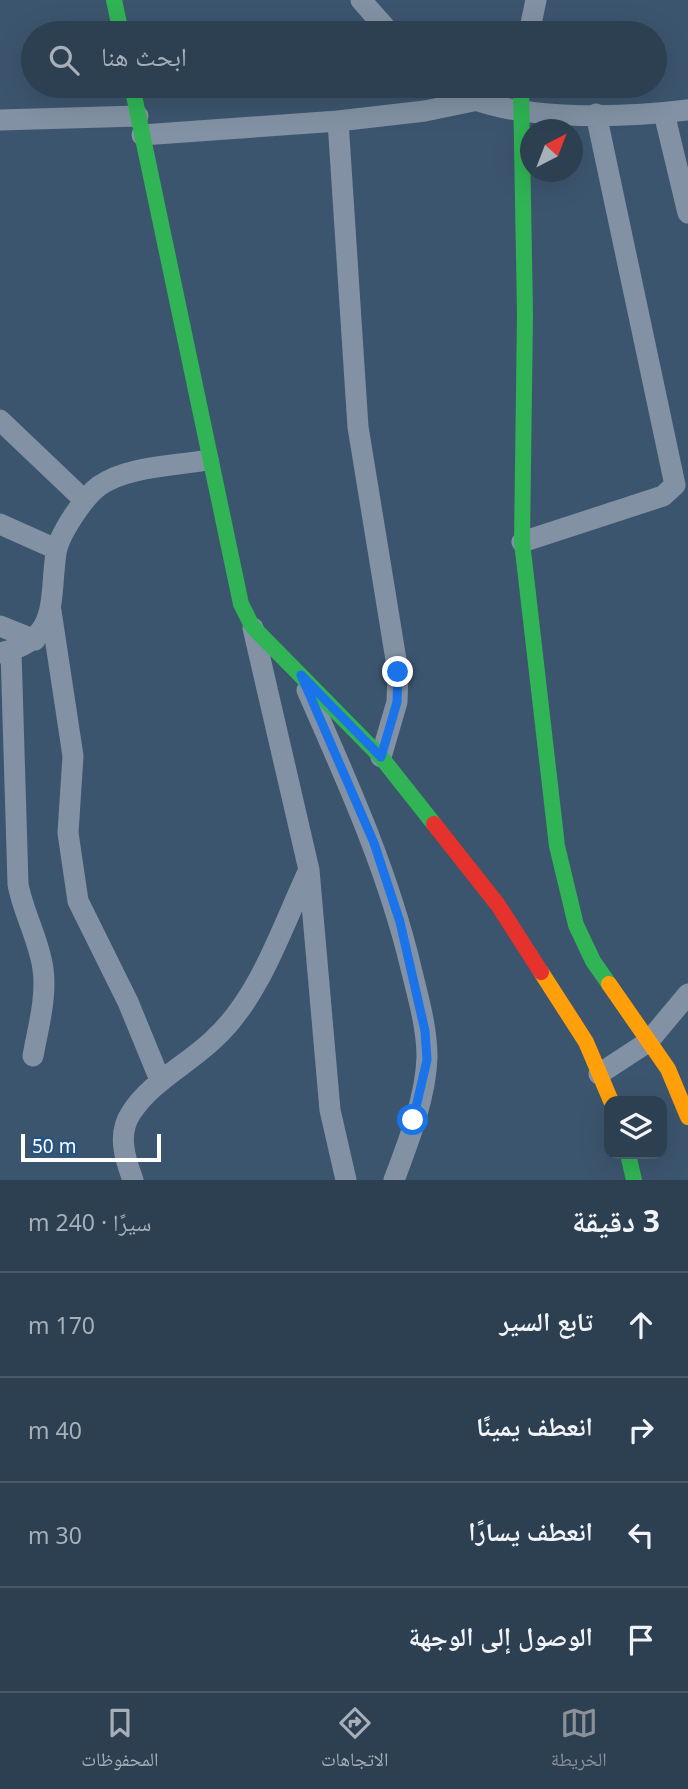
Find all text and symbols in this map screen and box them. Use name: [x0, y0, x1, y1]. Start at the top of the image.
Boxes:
search box: [21, 21, 667, 98]
text: ابحث هنا: [101, 38, 187, 74]
icon: search: [45, 41, 83, 79]
north arrow: [520, 119, 583, 182]
route end: [382, 656, 413, 687]
map controls: [604, 1096, 667, 1159]
button: layers: [604, 1096, 667, 1159]
route start: [397, 1104, 428, 1135]
scale bar: [21, 1131, 161, 1163]
text: 50 m: [32, 1133, 76, 1159]
text: 3 دقيقة: [572, 1200, 660, 1241]
text: سيرًا · 240 m: [28, 1206, 151, 1238]
text: تابع السير: [500, 1303, 593, 1339]
icon: ahead: [622, 1306, 660, 1344]
text: 170 m: [28, 1309, 95, 1341]
text: انعطف يمينًا: [476, 1408, 593, 1444]
icon: right: [622, 1411, 660, 1449]
text: 40 m: [28, 1414, 82, 1446]
text: انعطف يسارًا: [468, 1513, 593, 1549]
icon: left: [622, 1516, 660, 1554]
text: 30 m: [28, 1519, 82, 1551]
text: الوصول إلى الوجهة: [409, 1618, 593, 1654]
icon: arrive: [622, 1621, 660, 1659]
tab: المحفوظات: [81, 1704, 159, 1778]
tab: الاتجاهات: [321, 1704, 388, 1778]
tab: الخريطة: [551, 1704, 607, 1778]

